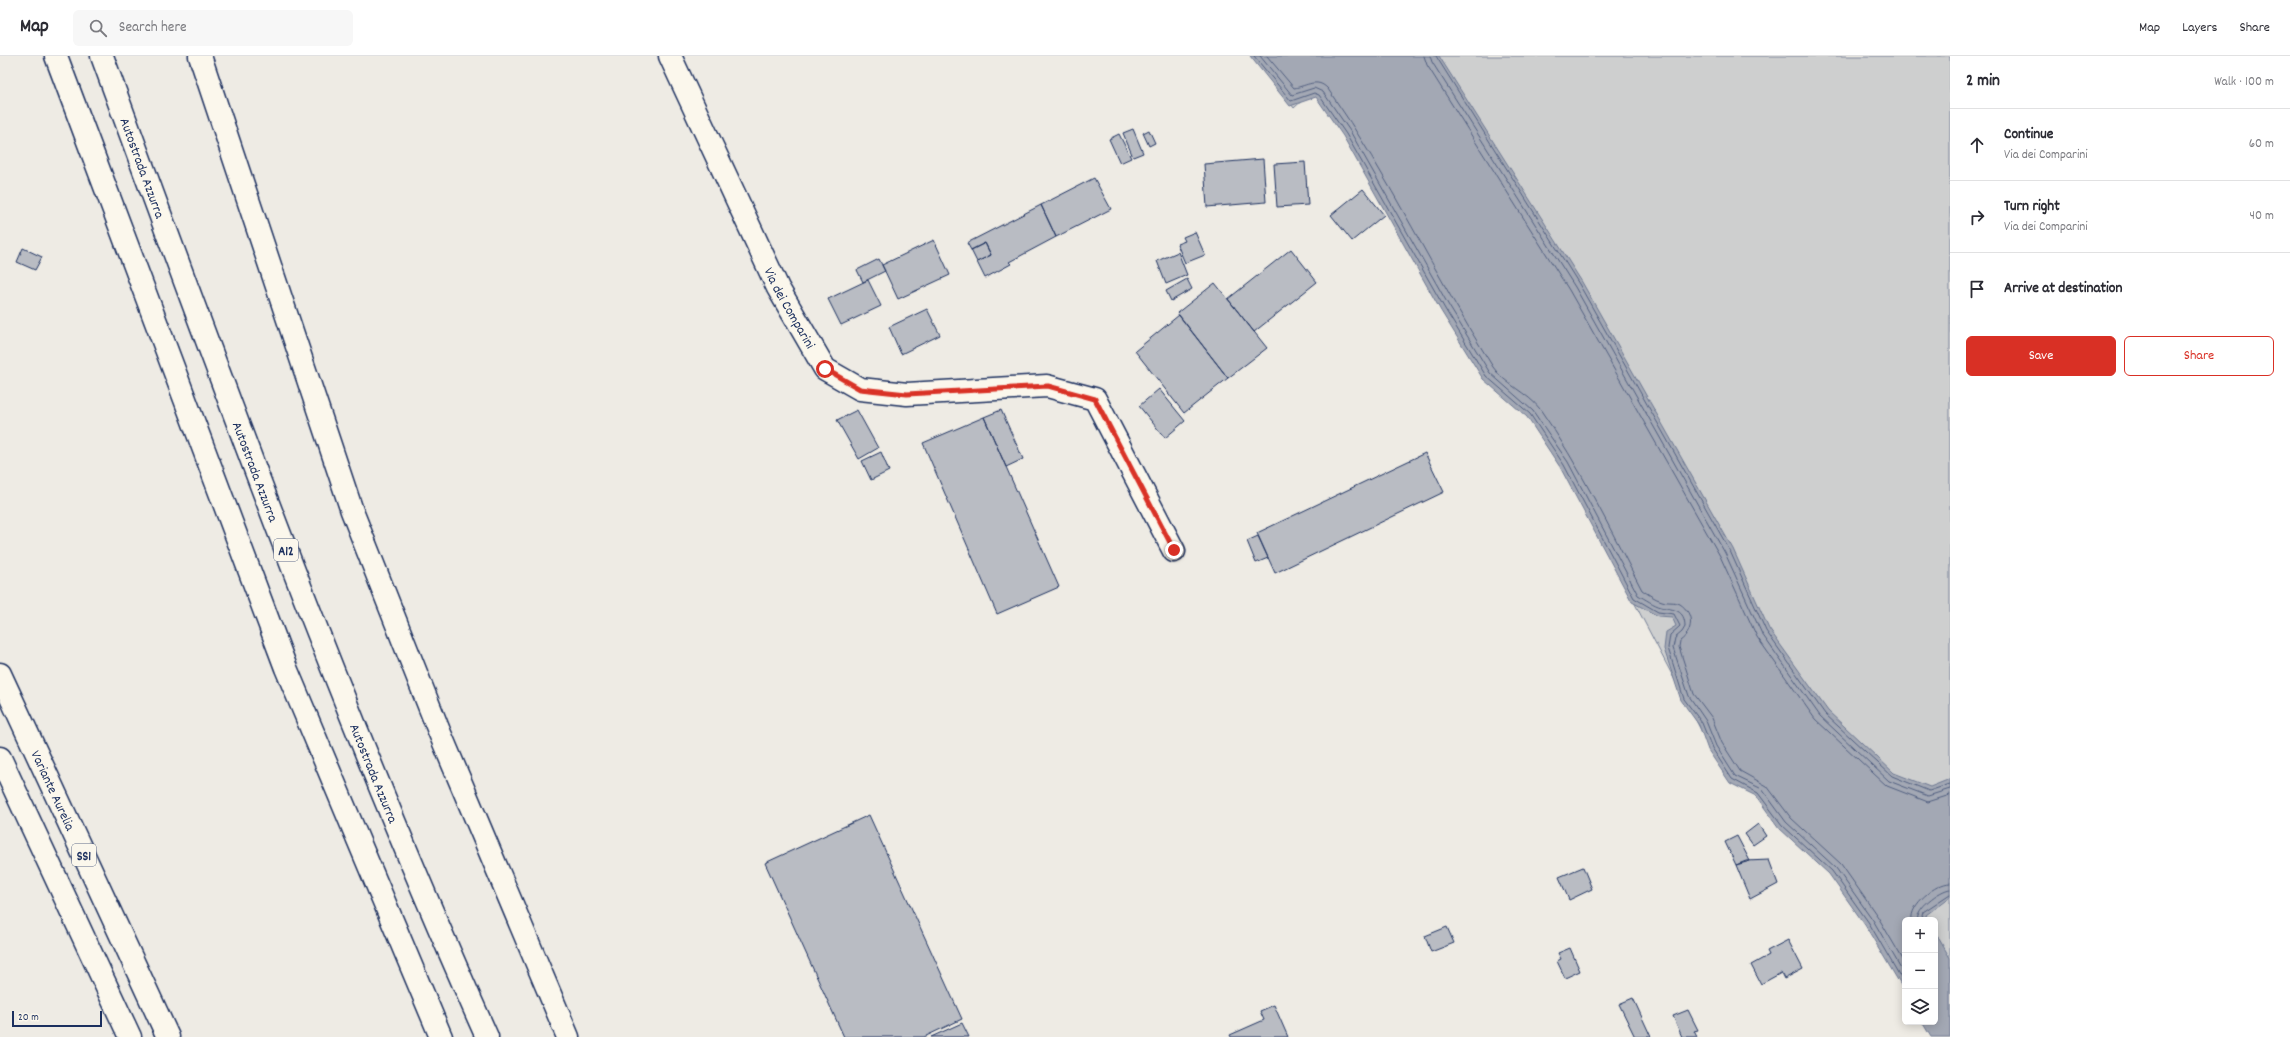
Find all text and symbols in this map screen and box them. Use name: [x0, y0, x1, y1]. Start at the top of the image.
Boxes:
search box: [73, 10, 353, 46]
text: Map: [20, 14, 49, 41]
icon: search: [87, 17, 109, 39]
text: Search here: [119, 17, 187, 39]
text: Map: [2139, 18, 2160, 38]
text: Layers: [2182, 18, 2217, 38]
text: Share: [2239, 18, 2270, 38]
text: 2 min: [1966, 70, 2000, 94]
text: Walk · 100 m: [2214, 73, 2274, 92]
street label: Autostrada Azzurra: [114, 115, 169, 222]
text: Continue: [2004, 124, 2053, 146]
icon: ahead: [1966, 134, 1988, 156]
text: 60 m: [2249, 135, 2274, 154]
text: Via dei Comparini: [2004, 146, 2088, 165]
text: Turn right: [2004, 196, 2060, 218]
icon: right: [1966, 206, 1988, 228]
text: 40 m: [2250, 207, 2274, 226]
text: Via dei Comparini: [2004, 218, 2088, 237]
street label: Via dei Comparini: [758, 265, 819, 353]
icon: arrive: [1966, 278, 1988, 300]
text: Arrive at destination: [2004, 278, 2122, 300]
button: Save: [1966, 336, 2116, 376]
button: Share: [2124, 336, 2274, 376]
route start: [816, 360, 834, 378]
street label: Autostrada Azzurra: [226, 419, 282, 525]
road number: A12: [274, 539, 298, 561]
route end: [1165, 541, 1183, 559]
street label: Autostrada Azzurra: [343, 721, 402, 827]
street label: Variante Aurelia: [25, 748, 79, 835]
road number: SS1: [72, 844, 96, 866]
map controls: [1902, 917, 1938, 1025]
button: +: [1902, 917, 1938, 953]
button: −: [1902, 953, 1938, 989]
button: layers: [1902, 989, 1938, 1025]
scale bar: [12, 1009, 102, 1028]
text: 20 m: [18, 1010, 39, 1026]

